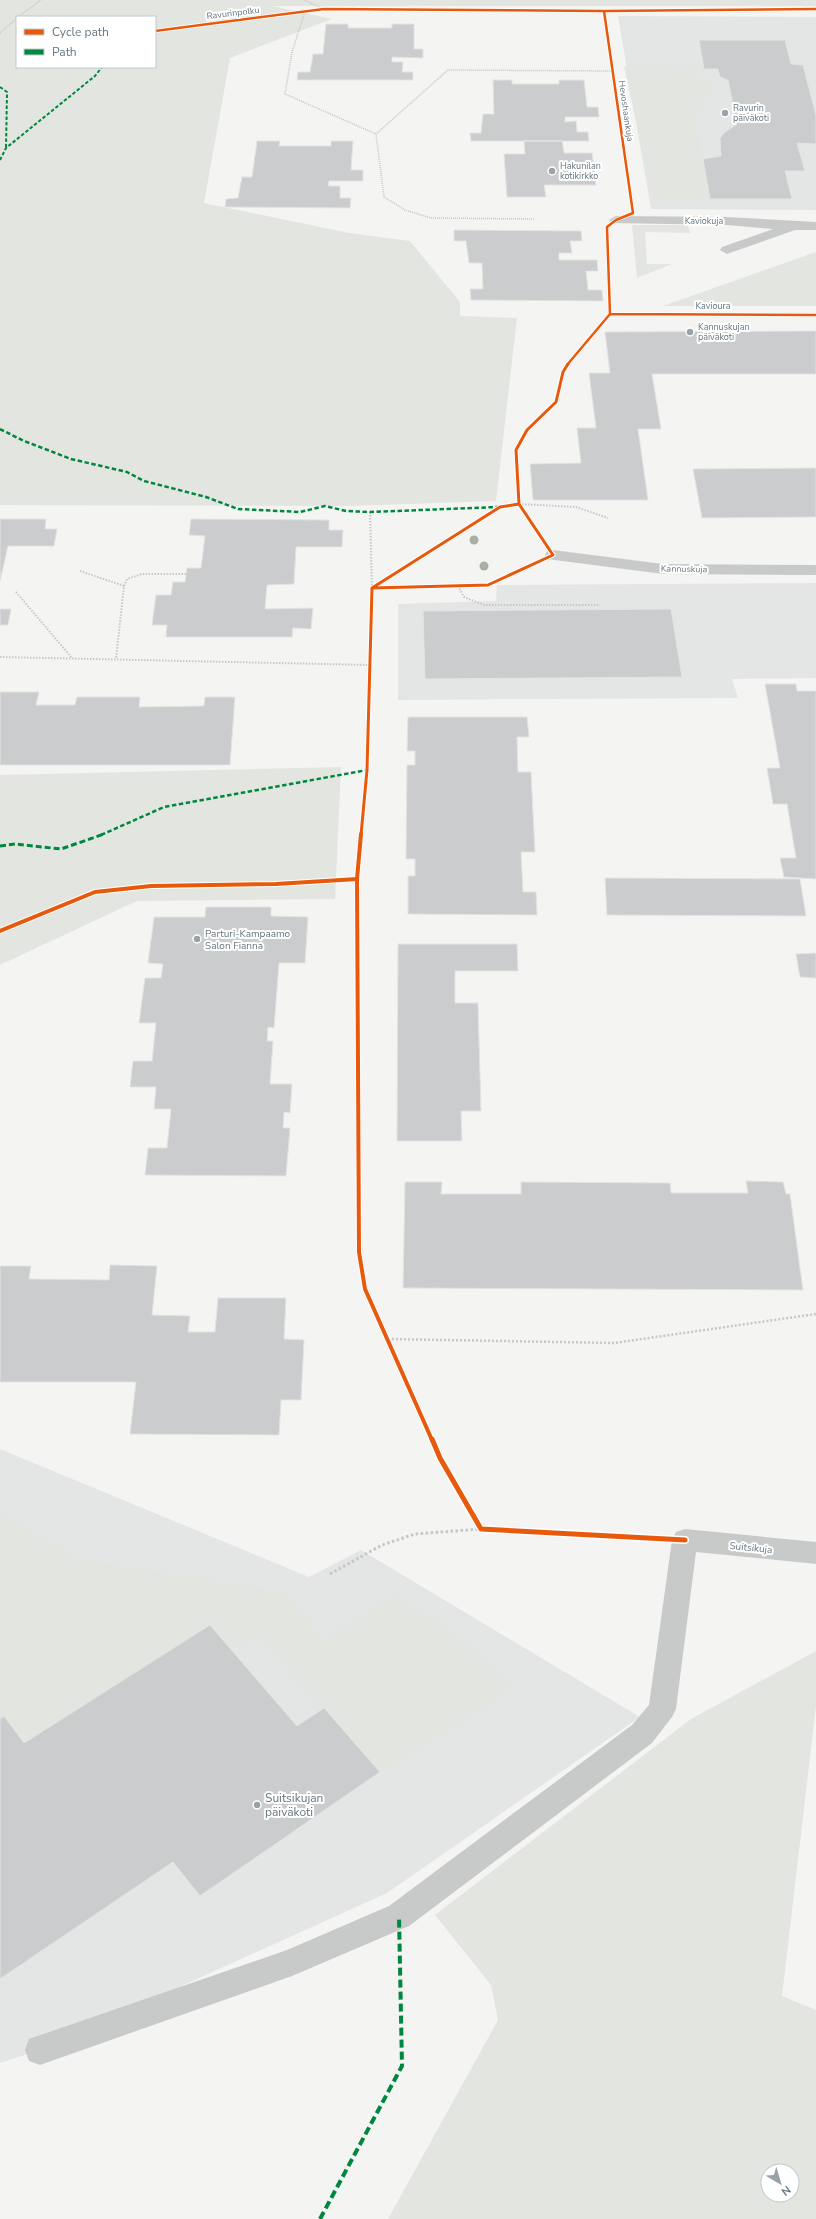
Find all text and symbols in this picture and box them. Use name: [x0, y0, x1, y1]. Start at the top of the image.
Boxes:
street label: Ravurinpolku: [206, 4, 260, 22]
legend: [16, 16, 156, 68]
text: Cycle path: [52, 24, 109, 40]
text: Path: [52, 44, 77, 60]
street label: Hevoshaankuja: [616, 80, 636, 143]
place label: Ravurin päiväkoti: [733, 102, 769, 124]
marker: Ravurin päiväkoti: [720, 108, 730, 118]
place label: Hakunilan kotikirkko: [560, 160, 601, 182]
marker: Hakunilan kotikirkko: [547, 166, 557, 176]
street label: Kaviokuja: [685, 215, 723, 227]
street label: Kavioura: [695, 300, 731, 312]
place label: Kannuskujan päiväkoti: [698, 321, 750, 343]
marker: Kannuskujan päiväkoti: [685, 327, 695, 337]
street label: Kannuskuja: [661, 563, 708, 575]
place label: Parturi-Kampaamo Salon Fianna: [205, 927, 291, 953]
marker: Parturi-Kampaamo Salon Fianna: [192, 934, 202, 944]
street label: Suitsikuja: [729, 1539, 773, 1557]
place label: Suitsikujan päiväkoti: [265, 1790, 323, 1820]
marker: Suitsikujan päiväkoti: [252, 1800, 262, 1810]
north arrow: [760, 2163, 800, 2203]
text: N: [778, 2182, 794, 2199]

